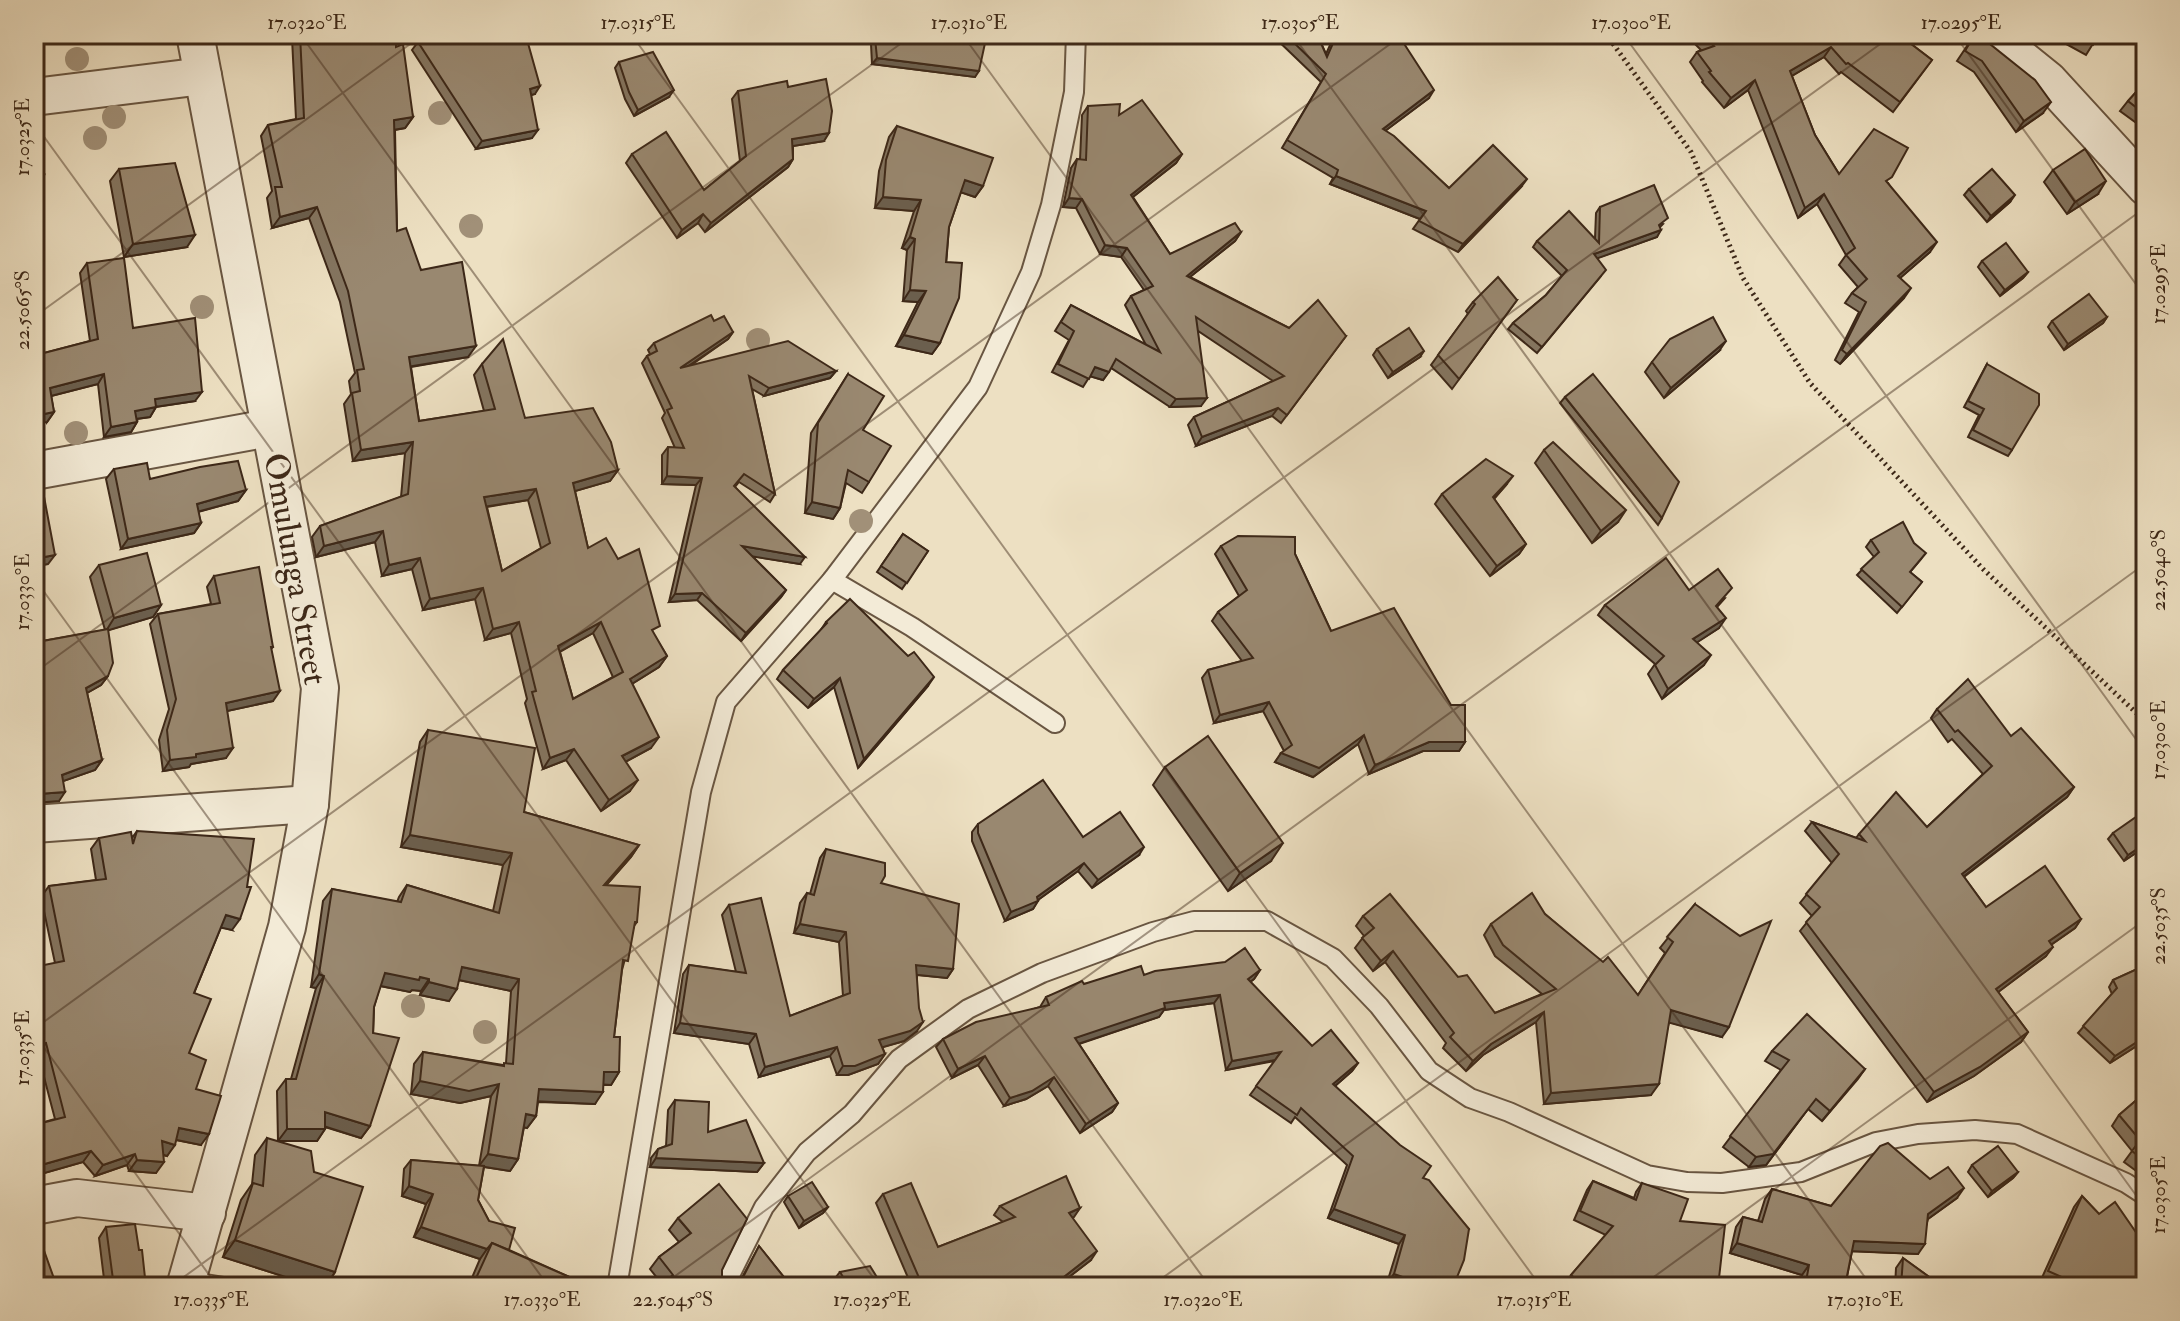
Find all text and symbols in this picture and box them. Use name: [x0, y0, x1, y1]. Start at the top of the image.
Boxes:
text: 17.0320°E: [267, 10, 347, 35]
text: 17.0315°E: [600, 10, 676, 35]
text: 17.0310°E: [931, 10, 1007, 35]
text: 17.0305°E: [1261, 10, 1339, 35]
text: 17.0300°E: [1591, 10, 1671, 35]
text: 17.0295°E: [1921, 10, 2001, 35]
text: 17.0325°E: [10, 98, 35, 176]
text: 17.0295°E: [2146, 244, 2171, 324]
text: 22.5065°S: [10, 270, 35, 350]
street label: Omulunga Street: [253, 450, 337, 688]
text: 22.5040°S: [2146, 529, 2171, 611]
text: 17.0330°E: [10, 553, 35, 631]
text: 17.0300°E: [2146, 700, 2171, 780]
text: 22.5035°S: [2146, 887, 2171, 965]
text: 17.0335°E: [10, 1010, 35, 1086]
text: 17.0305°E: [2146, 1156, 2171, 1234]
text: 17.0335°E: [173, 1287, 249, 1312]
text: 17.0330°E: [503, 1287, 581, 1312]
text: 22.5045°S: [633, 1287, 713, 1312]
text: 17.0325°E: [833, 1287, 911, 1312]
text: 17.0320°E: [1163, 1287, 1243, 1312]
text: 17.0315°E: [1496, 1287, 1572, 1312]
text: 17.0310°E: [1827, 1287, 1903, 1312]

